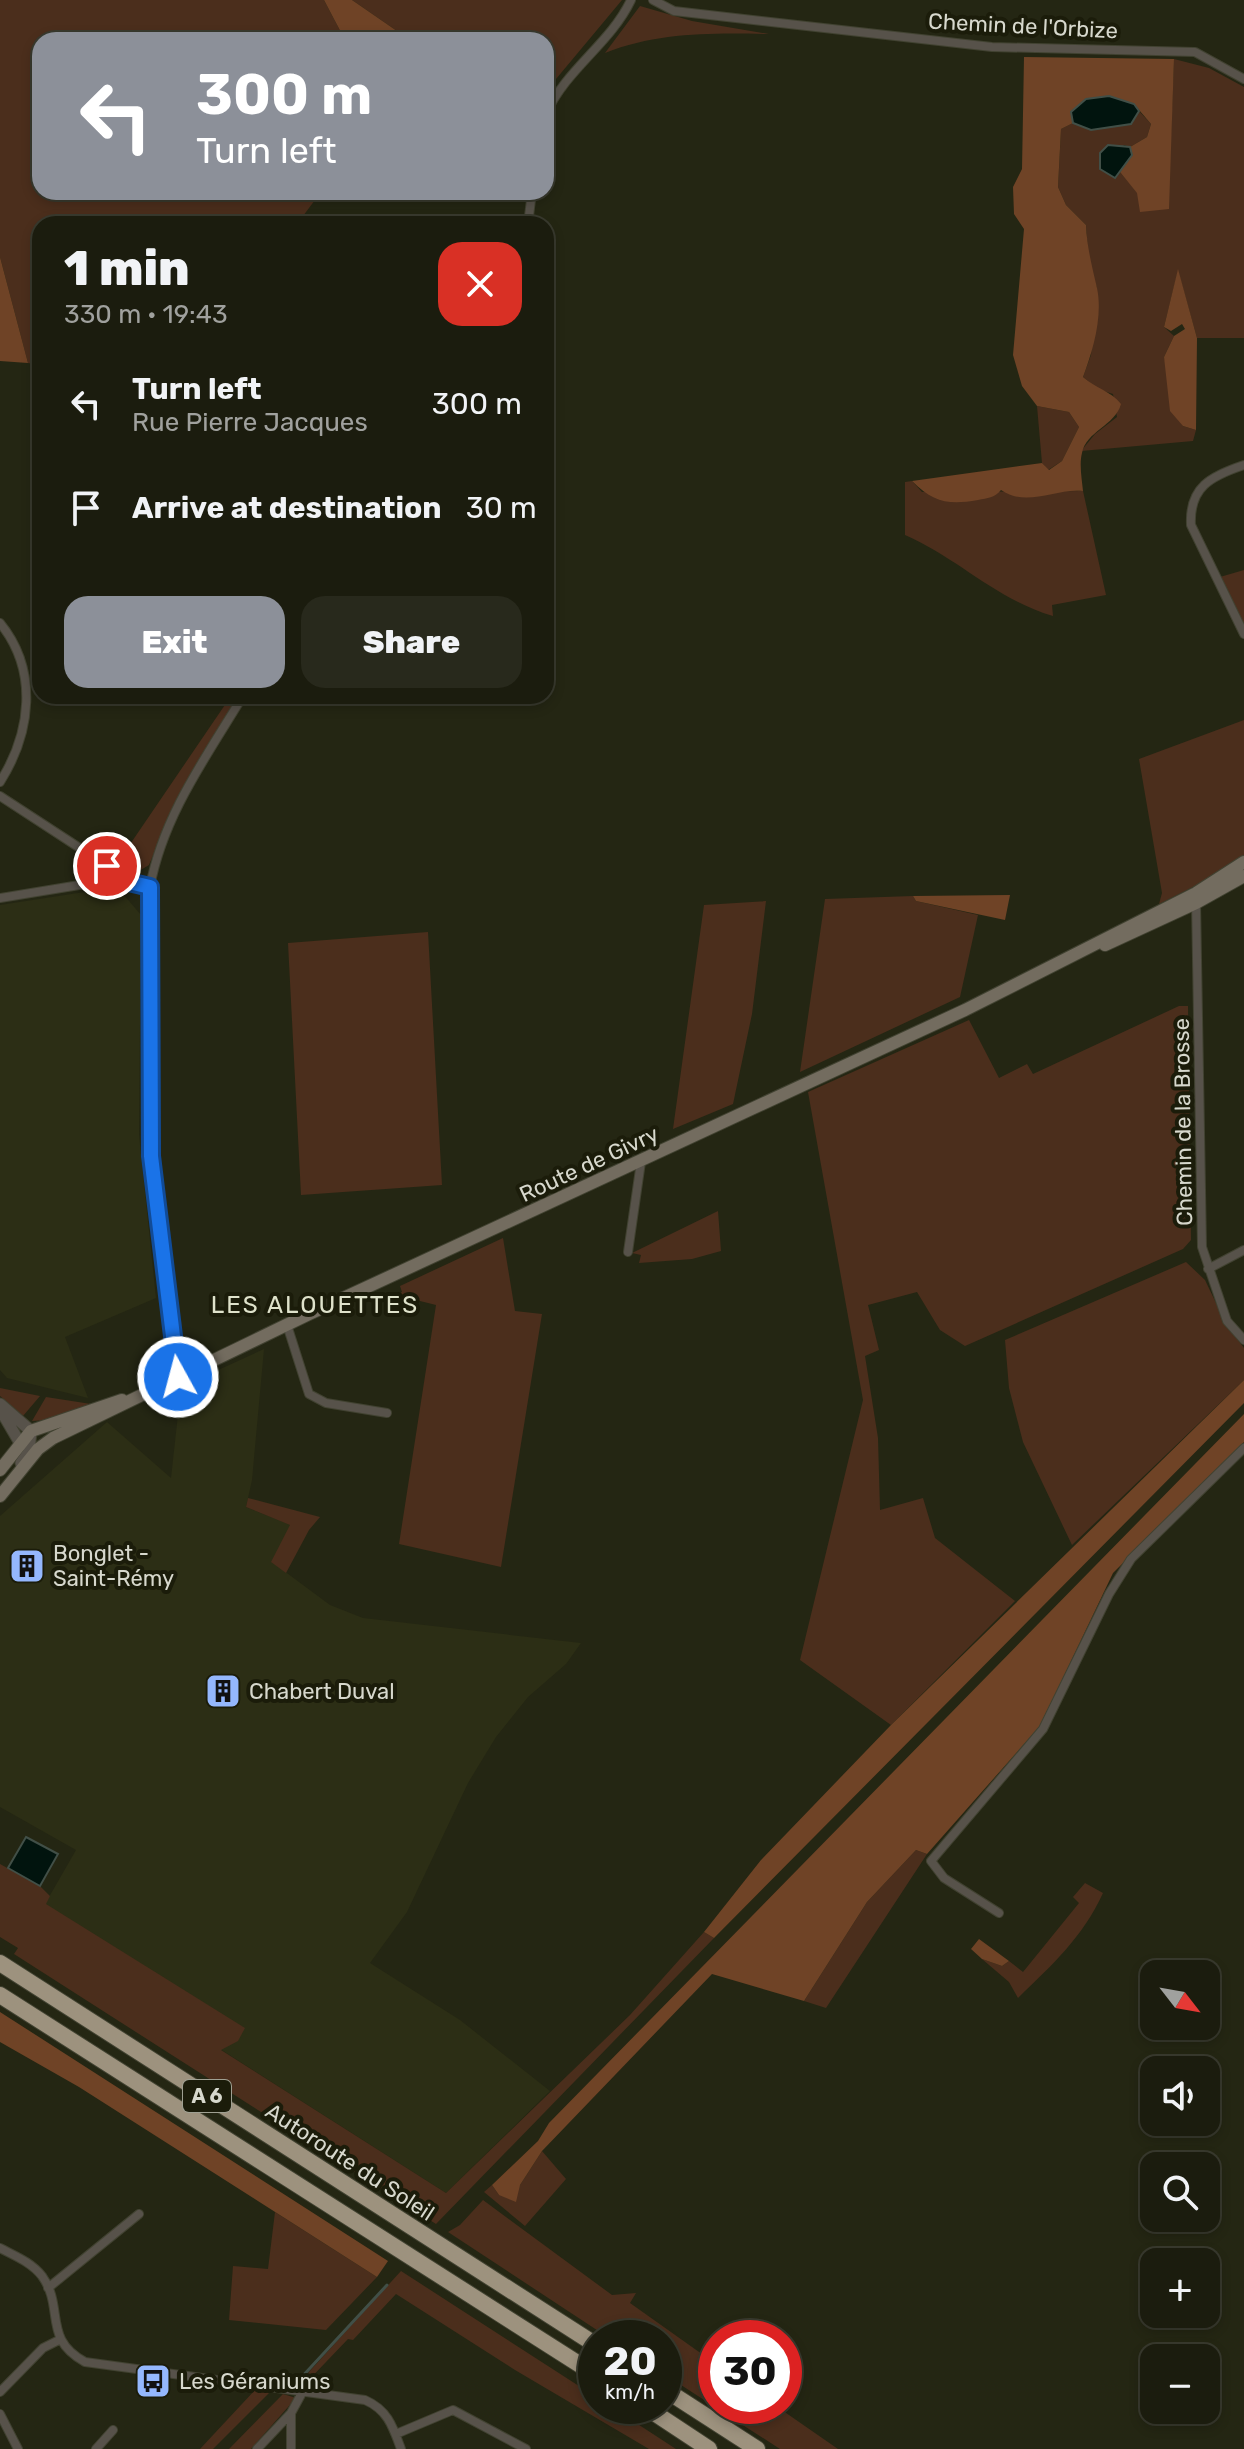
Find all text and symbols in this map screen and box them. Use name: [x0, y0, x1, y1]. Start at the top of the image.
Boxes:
street label: Chemin de l'Orbize: [927, 8, 1119, 44]
text: 300 m: [196, 62, 372, 128]
icon: left: [64, 64, 168, 168]
text: Turn left: [196, 129, 337, 172]
text: 1 min: [64, 240, 190, 297]
button: close: [438, 242, 522, 326]
text: 330 m · 19:43: [64, 299, 228, 330]
text: Turn left: [132, 371, 262, 407]
icon: left: [64, 382, 108, 426]
text: 300 m: [432, 386, 522, 422]
text: Rue Pierre Jacques: [132, 407, 368, 438]
icon: arrive: [64, 486, 108, 530]
text: Arrive at destination: [132, 490, 442, 526]
text: 30 m: [466, 490, 537, 526]
button: Exit: [64, 596, 285, 688]
button: Share: [301, 596, 522, 688]
pin: [73, 832, 141, 900]
icon: arrive: [85, 844, 129, 888]
street label: Chemin de la Brosse: [1168, 1018, 1198, 1226]
street label: Route de Givry: [515, 1120, 663, 1208]
district label: LES ALOUETTES: [211, 1291, 419, 1319]
position arrow: [136, 1335, 220, 1419]
place label: Bonglet - Saint-Rémy: [53, 1540, 174, 1592]
building icon: Bonglet - Saint-Rémy: [8, 1547, 46, 1585]
building icon: Chabert Duval: [204, 1672, 242, 1710]
place label: Chabert Duval: [249, 1678, 395, 1705]
north arrow: [1140, 1960, 1220, 2040]
map controls: [1140, 1960, 1220, 2424]
button: sound: [1140, 2056, 1220, 2136]
road number: A 6: [183, 2080, 231, 2112]
street label: Autoroute du Soleil: [261, 2097, 439, 2227]
button: search: [1140, 2152, 1220, 2232]
button: +: [1140, 2248, 1220, 2328]
speed limit sign: 30: [698, 2320, 802, 2424]
text: 20: [603, 2338, 657, 2385]
button: −: [1140, 2344, 1220, 2424]
bus stop icon: Les Géraniums: [134, 2362, 172, 2400]
place label: Les Géraniums: [179, 2368, 330, 2395]
text: km/h: [605, 2380, 655, 2404]

